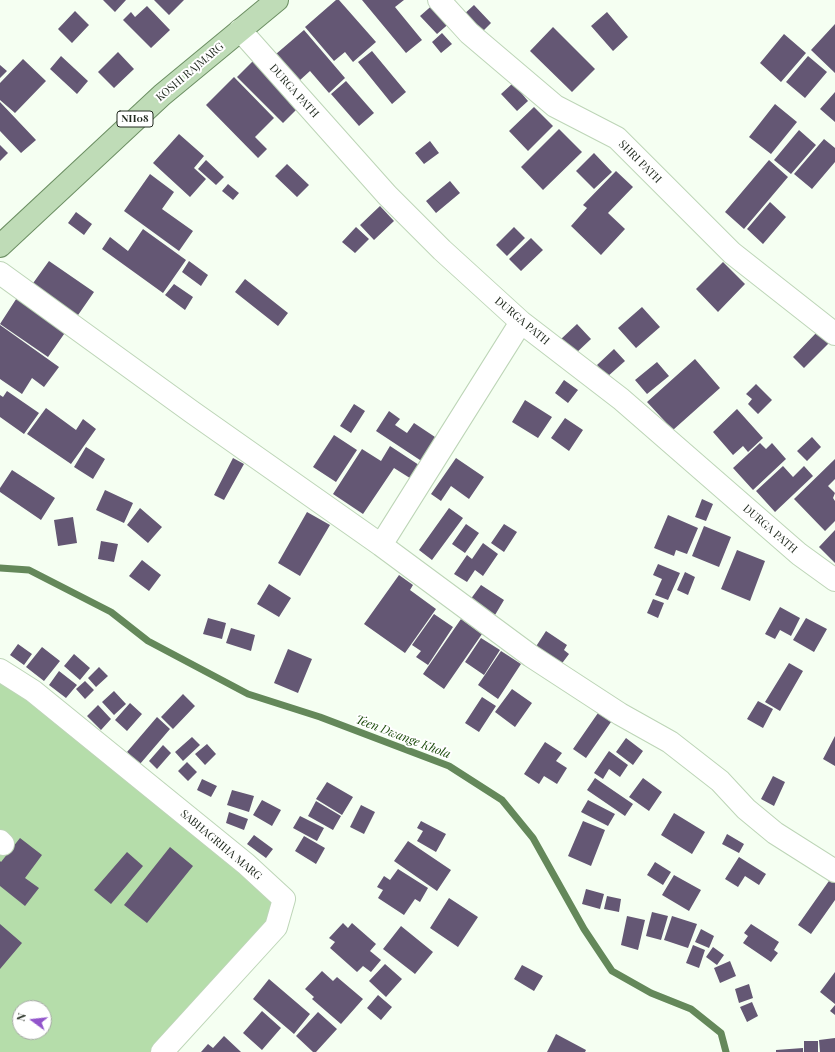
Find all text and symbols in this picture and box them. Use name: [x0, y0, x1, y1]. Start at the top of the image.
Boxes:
street label: KOSHI RAJMARG: [153, 40, 227, 104]
street label: DURGA PATH: [267, 62, 321, 120]
road number: NH08: [117, 111, 153, 127]
street label: SHRI PATH: [616, 138, 664, 186]
street label: DURGA PATH: [492, 294, 552, 348]
street label: DURGA PATH: [740, 502, 800, 556]
water label: Teen Dwange Khola: [354, 712, 452, 762]
street label: SABHAGRIHA MARG: [178, 807, 264, 883]
north arrow: [12, 1000, 52, 1040]
text: N: [13, 1011, 29, 1023]

